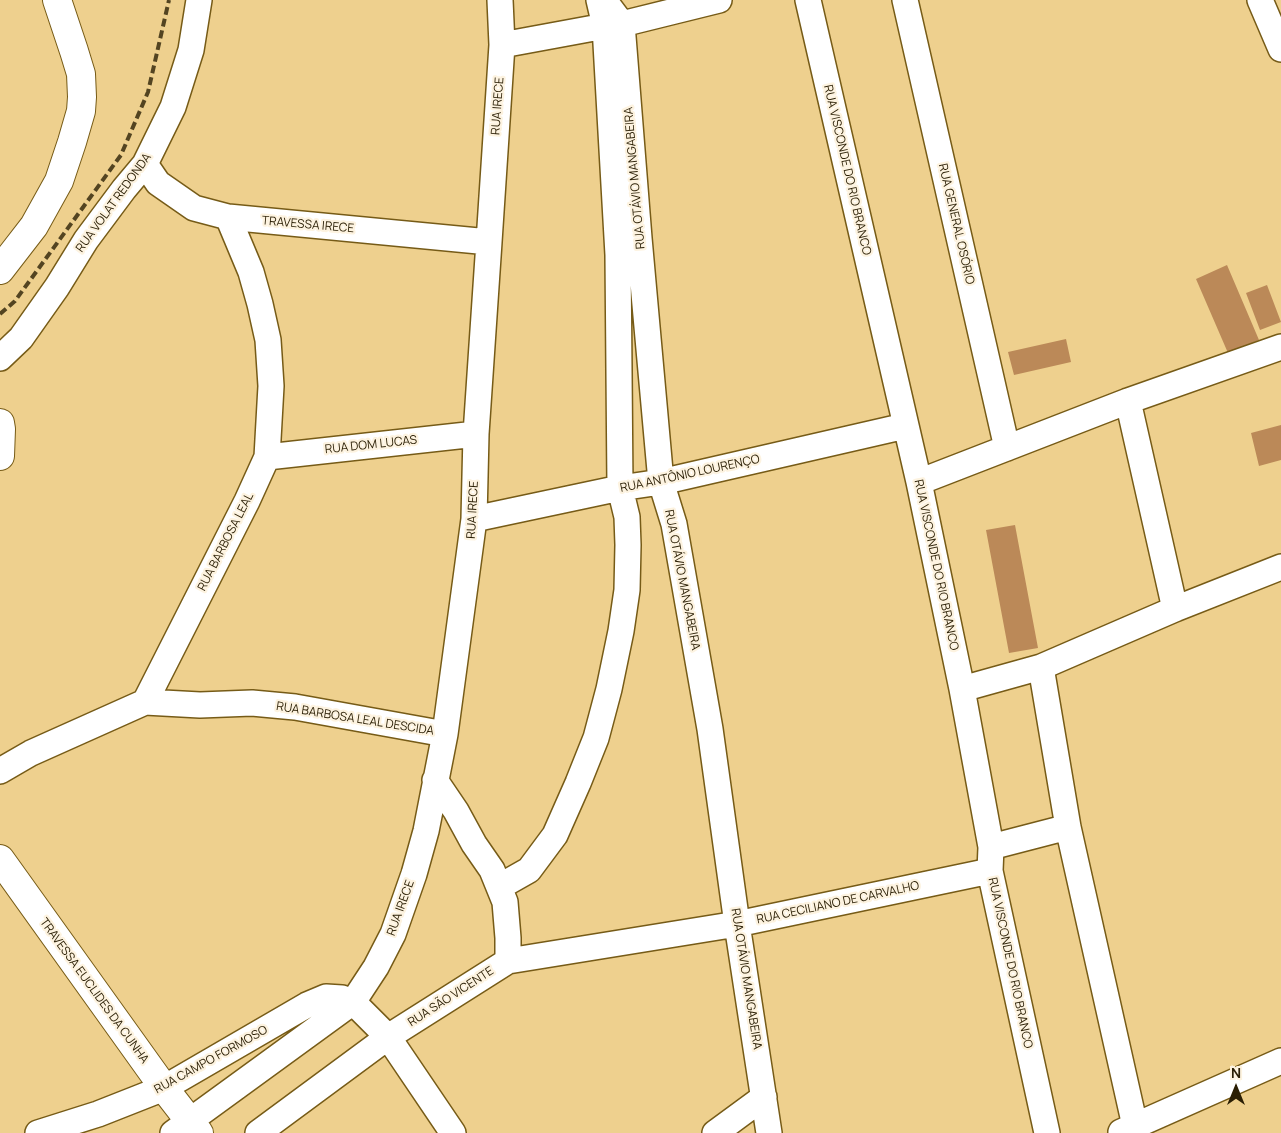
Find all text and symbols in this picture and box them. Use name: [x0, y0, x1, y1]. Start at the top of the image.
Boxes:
street label: RUA IRECE: [489, 77, 507, 135]
street label: RUA VISCONDE DO RIO BRANCO: [820, 83, 874, 257]
street label: RUA OTÁVIO MANGABEIRA: [622, 106, 648, 250]
street label: RUA VOLAT REDONDA: [73, 151, 155, 255]
street label: RUA GENERAL OSÓRIO: [935, 162, 977, 286]
street label: TRAVESSA IRECE: [261, 214, 355, 236]
street label: RUA DOM LUCAS: [324, 433, 418, 457]
street label: RUA ANTÔNIO LOURENÇO: [619, 452, 761, 496]
street label: RUA VISCONDE DO RIO BRANCO: [911, 478, 961, 652]
street label: RUA IRECE: [464, 481, 482, 539]
street label: RUA BARBOSA LEAL: [195, 490, 257, 594]
street label: RUA OTÁVIO MANGABEIRA: [661, 509, 703, 651]
street label: RUA BARBOSA LEAL DESCIDA: [275, 699, 435, 739]
street label: RUA VISCONDE DO RIO BRANCO: [985, 876, 1035, 1050]
street label: RUA IRECE: [384, 878, 418, 938]
street label: RUA CECILIANO DE CARVALHO: [755, 879, 921, 927]
street label: RUA OTÁVIO MANGABEIRA: [728, 907, 764, 1051]
street label: TRAVESSA EUCLIDES DA CUNHA: [36, 915, 152, 1067]
street label: RUA SÃO VICENTE: [405, 964, 497, 1030]
street label: RUA CAMPO FORMOSO: [152, 1023, 270, 1097]
north arrow: [1211, 1063, 1261, 1113]
text: N: [1231, 1063, 1241, 1082]

